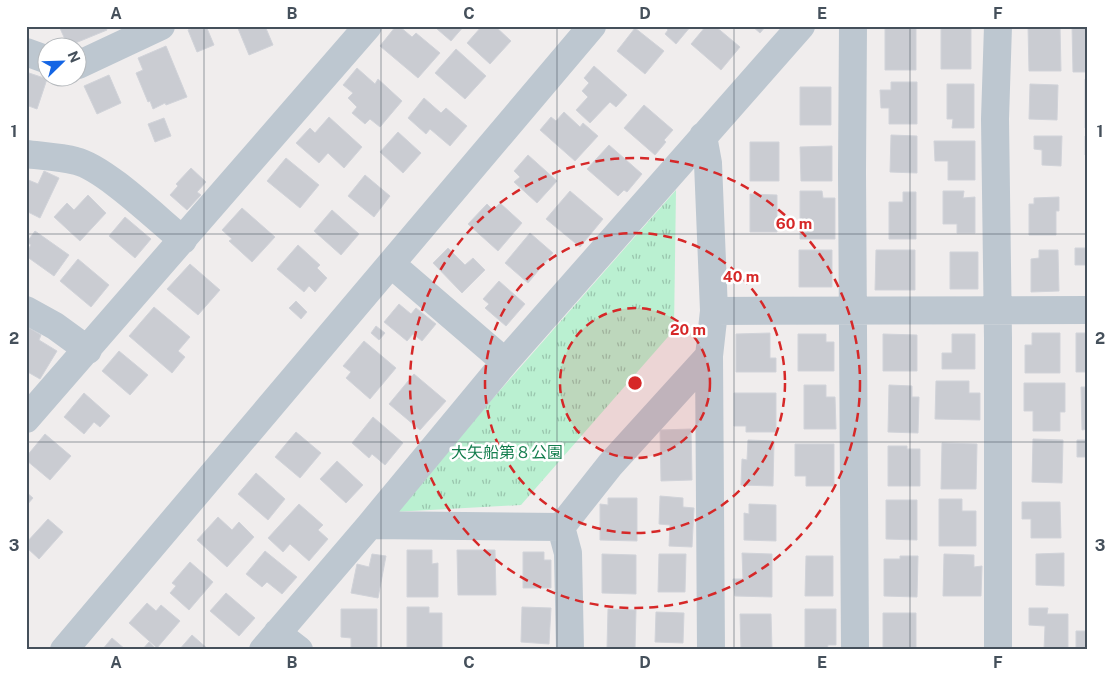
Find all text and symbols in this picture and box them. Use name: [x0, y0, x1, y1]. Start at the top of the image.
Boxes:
text: A: [110, 4, 122, 23]
text: B: [287, 4, 298, 23]
text: C: [463, 4, 475, 23]
text: D: [639, 4, 651, 23]
text: E: [817, 4, 827, 23]
text: F: [993, 4, 1003, 23]
north arrow: [38, 38, 88, 88]
text: N: [64, 49, 83, 65]
text: 1: [11, 122, 17, 141]
text: 1: [1097, 122, 1103, 141]
text: 60 m: [776, 215, 812, 232]
text: 40 m: [723, 268, 759, 285]
text: 20 m: [670, 321, 706, 338]
text: 2: [9, 329, 19, 348]
text: 2: [1095, 329, 1105, 348]
centre of rings: [626, 374, 644, 392]
park label: 大矢船第８公園: [451, 443, 563, 462]
text: 3: [9, 536, 19, 555]
text: 3: [1095, 536, 1105, 555]
text: A: [110, 653, 122, 672]
text: B: [287, 653, 298, 672]
text: C: [463, 653, 475, 672]
text: D: [639, 653, 651, 672]
text: E: [817, 653, 827, 672]
text: F: [993, 653, 1003, 672]

